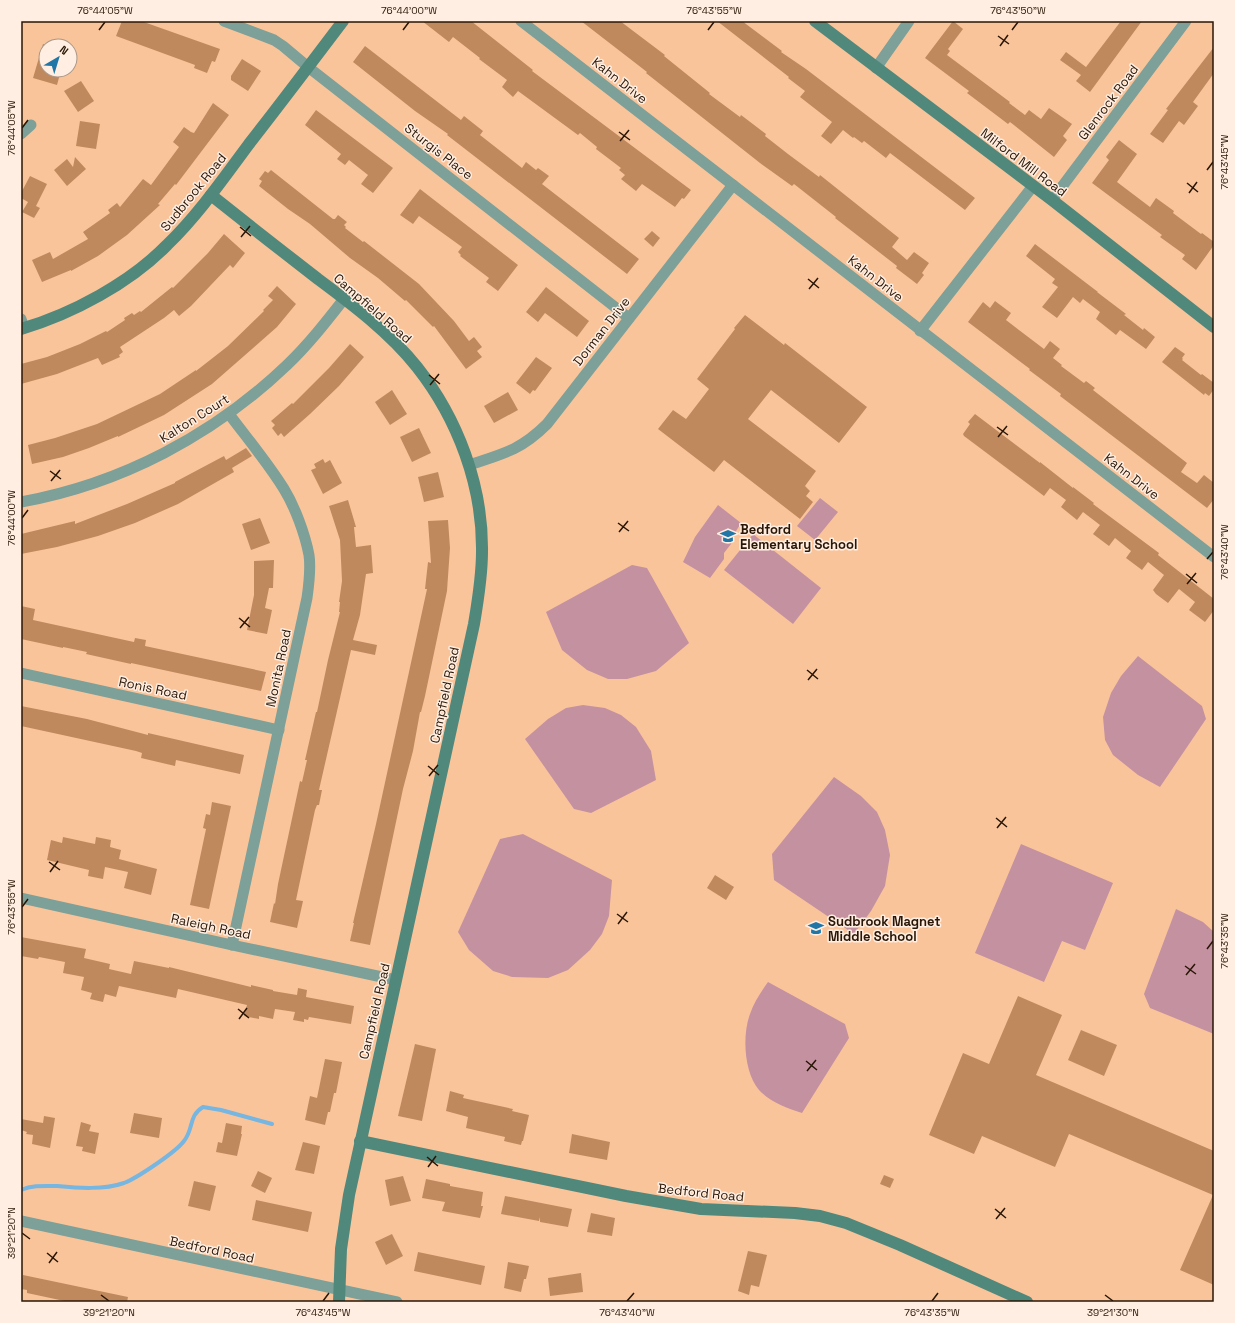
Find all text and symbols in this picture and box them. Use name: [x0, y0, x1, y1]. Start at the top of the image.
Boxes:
text: 76°44'05"W: [77, 4, 133, 17]
text: 76°44'00"W: [381, 4, 437, 17]
text: 76°43'55"W: [686, 4, 742, 17]
text: 76°43'50"W: [990, 4, 1046, 17]
north arrow: [38, 38, 78, 78]
text: N: [57, 42, 71, 58]
street label: Kahn Drive: [589, 53, 651, 107]
street label: Glenrock Road: [1074, 61, 1142, 143]
text: 76°44'05"W: [5, 100, 18, 156]
street label: Sturgis Place: [401, 119, 476, 183]
street label: Milford Mill Road: [977, 124, 1070, 200]
text: 76°43'45"W: [1218, 134, 1231, 190]
street label: Sudbrook Road: [157, 150, 230, 235]
street label: Kahn Drive: [845, 251, 907, 305]
street label: Campfield Road: [330, 270, 415, 347]
street label: Dorman Drive: [569, 294, 634, 369]
street label: Kalton Court: [156, 390, 232, 447]
street label: Kahn Drive: [1101, 449, 1163, 503]
text: 76°44'00"W: [5, 490, 18, 546]
place label: Bedford Elementary School: [740, 521, 857, 553]
text: 76°43'40"W: [1218, 524, 1231, 580]
school or university icon: Bedford Elementary School: [719, 527, 737, 545]
street label: Monita Road: [262, 628, 295, 709]
street label: Campfield Road: [426, 645, 463, 745]
street label: Ronis Road: [117, 673, 189, 704]
text: 76°43'55"W: [5, 879, 18, 935]
street label: Raleigh Road: [169, 910, 252, 943]
place label: Sudbrook Magnet Middle School: [828, 913, 940, 945]
text: 76°43'35"W: [1218, 913, 1231, 969]
school or university icon: Sudbrook Magnet Middle School: [807, 919, 825, 937]
street label: Campfield Road: [355, 961, 394, 1061]
street label: Bedford Road: [657, 1180, 745, 1205]
text: 39°21'20"N: [5, 1207, 18, 1259]
street label: Bedford Road: [168, 1232, 256, 1267]
text: 39°21'20"N: [83, 1306, 135, 1319]
text: 76°43'45"W: [295, 1306, 351, 1319]
text: 76°43'40"W: [599, 1306, 655, 1319]
text: 76°43'35"W: [904, 1306, 960, 1319]
text: 39°21'30"N: [1087, 1306, 1139, 1319]

